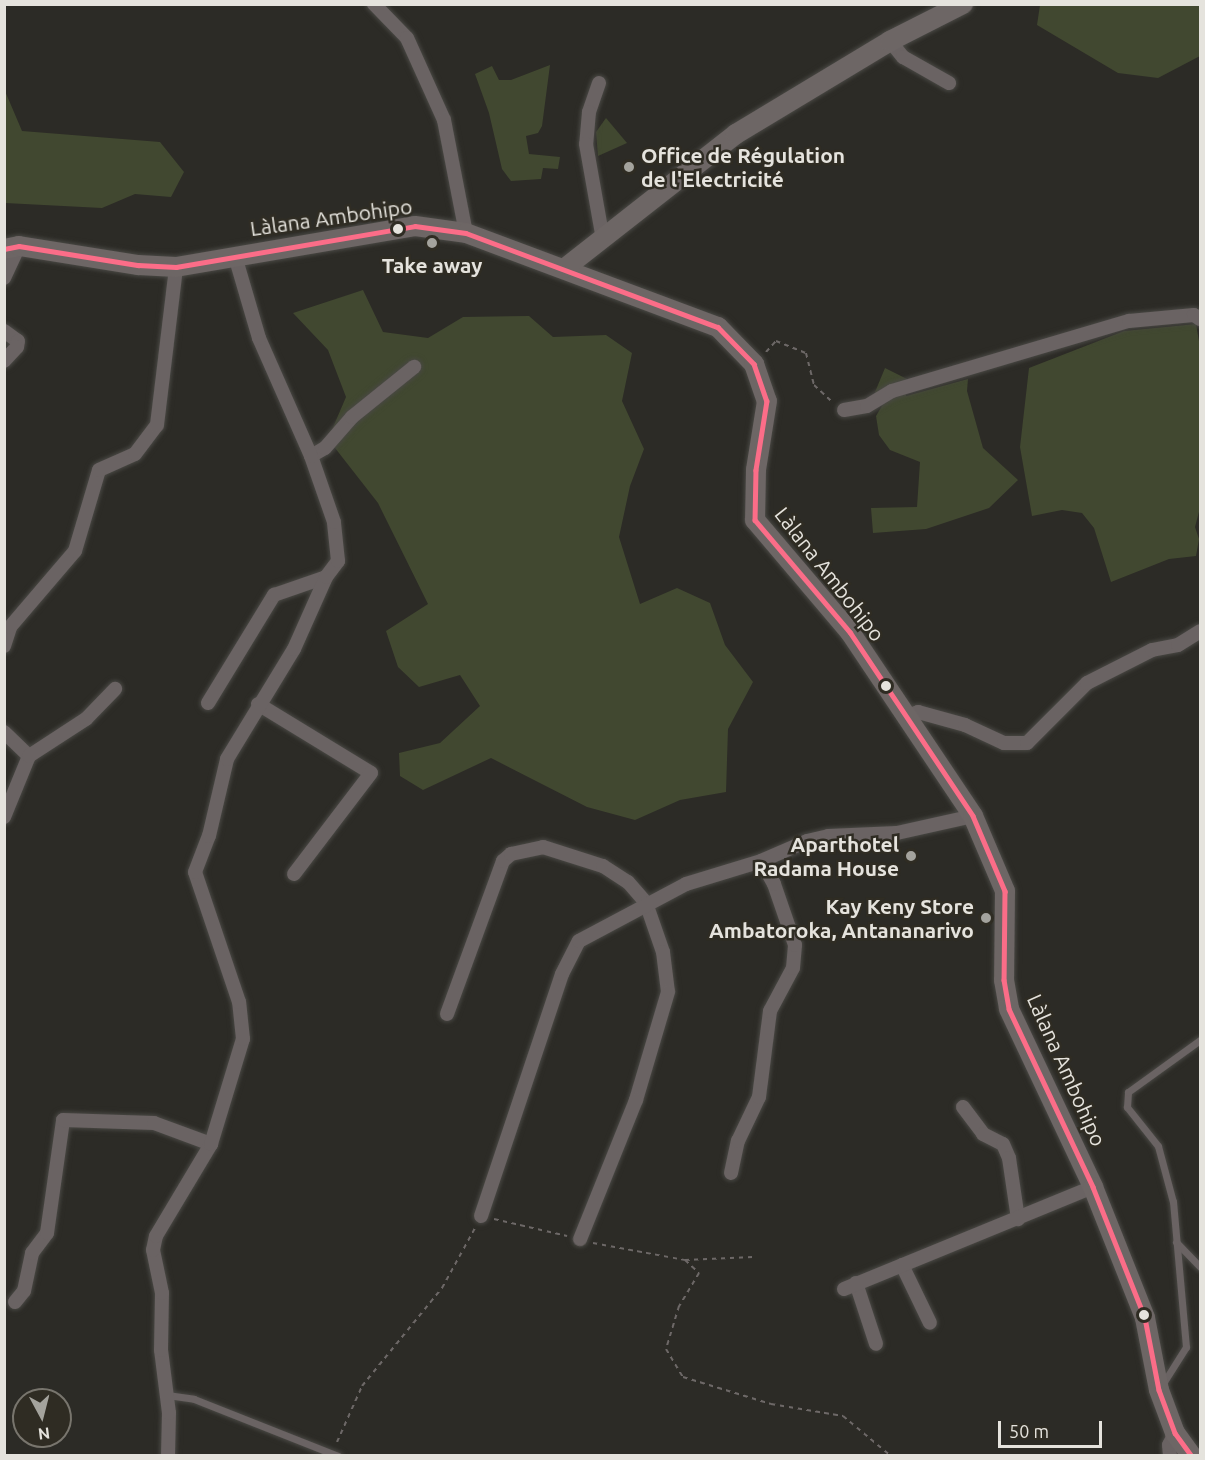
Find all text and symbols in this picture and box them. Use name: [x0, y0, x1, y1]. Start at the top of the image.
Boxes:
place label: Office de Régulation de l'Electricité: [641, 142, 845, 192]
marker: Office de Régulation de l'Electricité: [622, 160, 636, 174]
street label: Làlana Ambohipo: [248, 193, 414, 241]
unlabelled marker: [392, 223, 404, 235]
marker: Take away: [425, 236, 439, 250]
place label: Take away: [382, 252, 482, 278]
street label: Làlana Ambohipo: [770, 502, 890, 646]
unlabelled marker: [880, 680, 892, 692]
place label: Aparthotel Radama House: [754, 831, 899, 881]
marker: Aparthotel Radama House: [904, 849, 918, 863]
place label: Kay Keny Store Ambatoroka, Antananarivo: [709, 893, 974, 943]
marker: Kay Keny Store Ambatoroka, Antananarivo: [979, 911, 993, 925]
street label: Làlana Ambohipo: [1022, 990, 1112, 1150]
unlabelled marker: [1138, 1309, 1150, 1321]
north arrow: [12, 1388, 72, 1448]
scale bar: [1001, 1409, 1104, 1447]
text: 50 m: [1009, 1421, 1049, 1441]
text: N: [37, 1424, 51, 1444]

